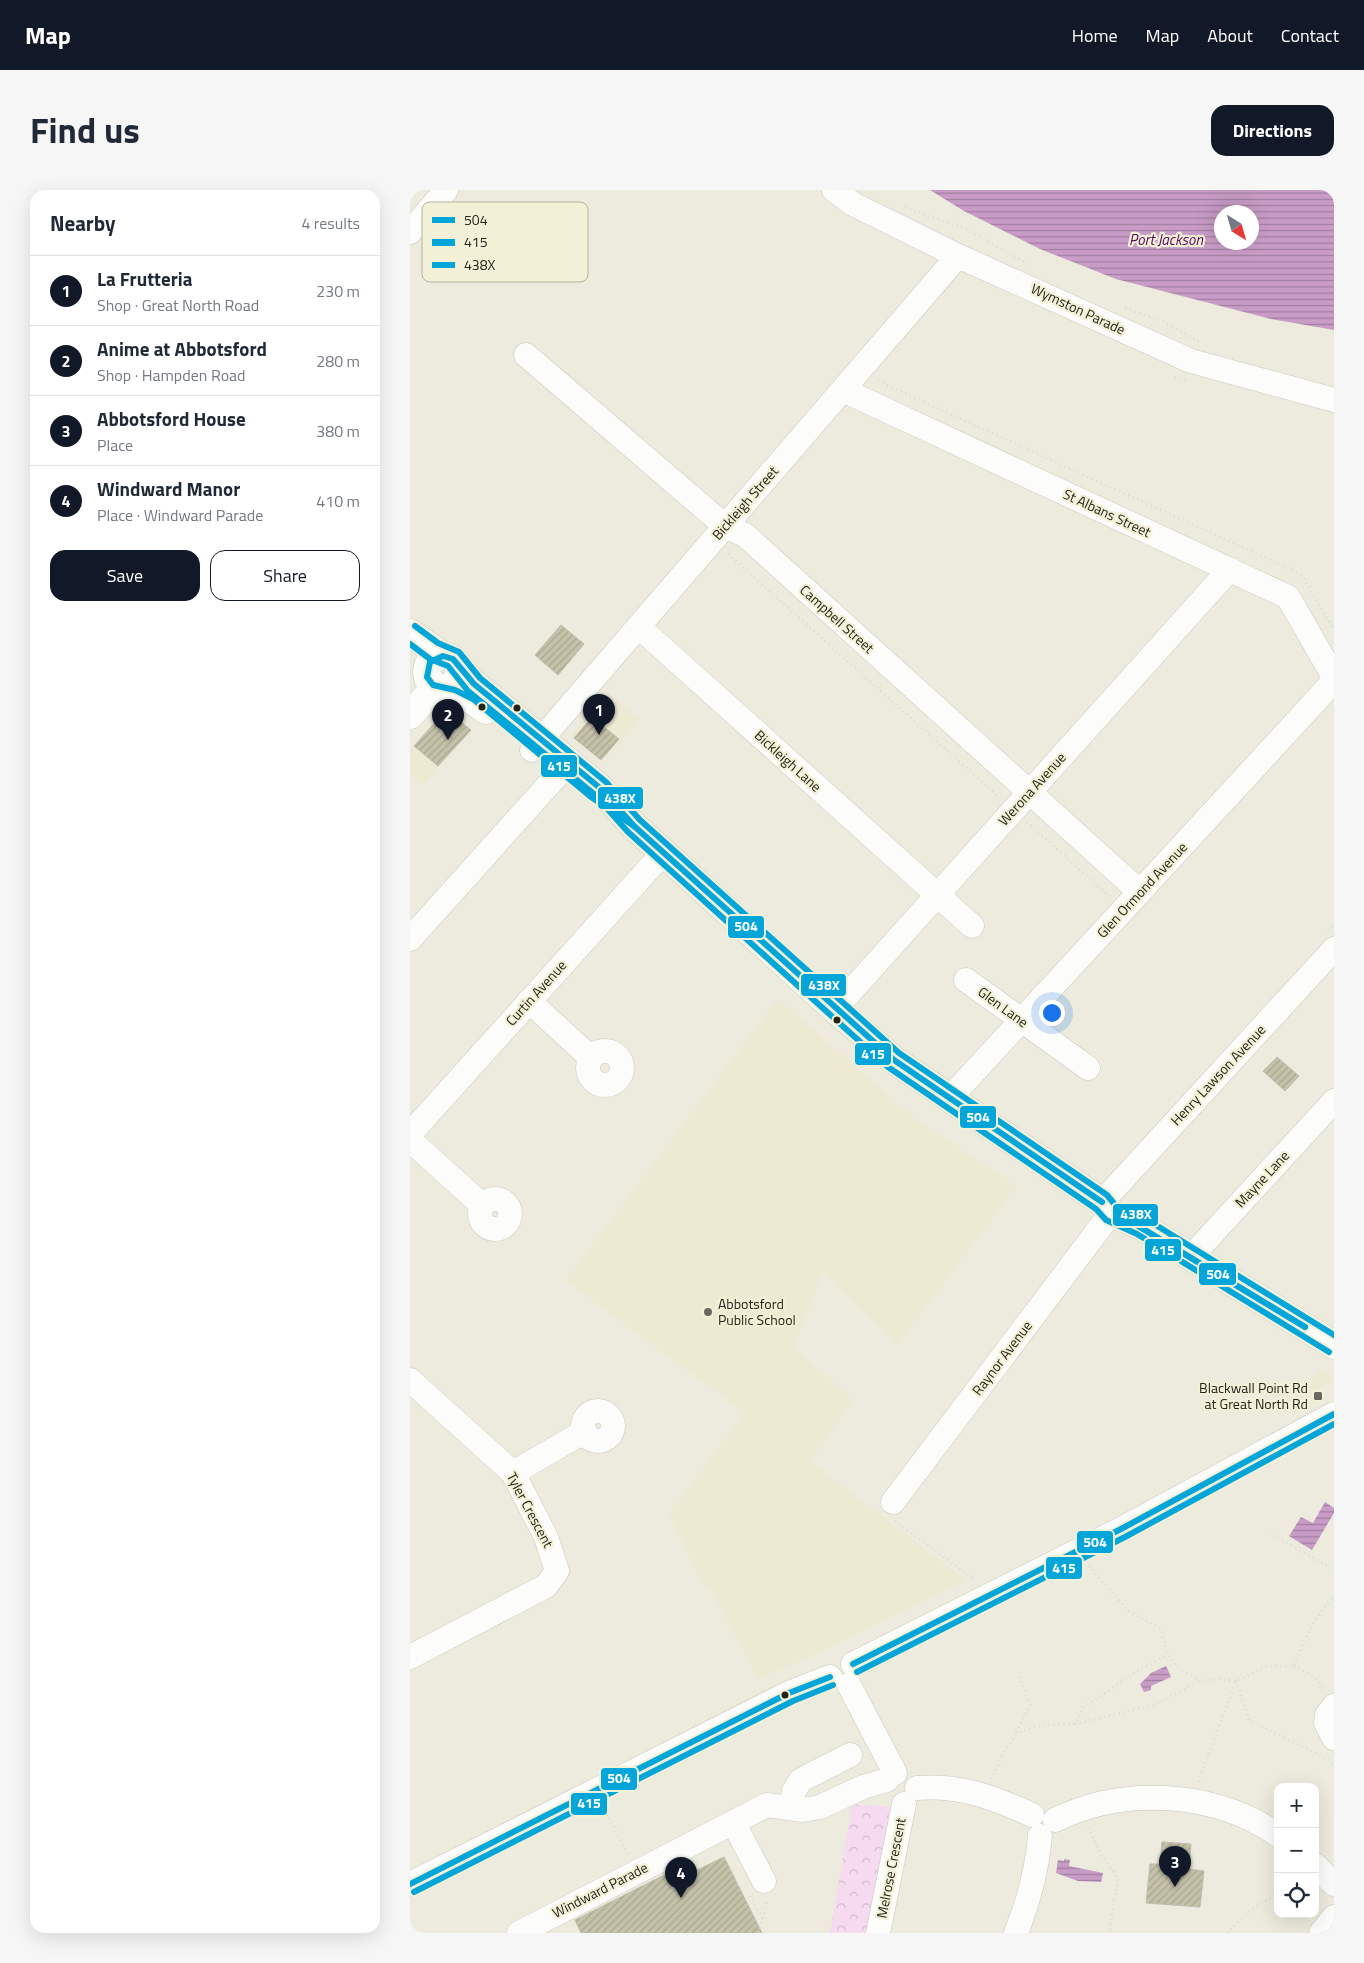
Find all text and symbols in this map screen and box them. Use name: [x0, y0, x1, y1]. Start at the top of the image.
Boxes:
text: Map: [25, 17, 71, 53]
text: Home: [1072, 22, 1118, 49]
text: Map: [1146, 22, 1179, 49]
text: About: [1207, 22, 1253, 49]
text: Contact: [1281, 22, 1339, 49]
text: Find us: [30, 103, 140, 157]
button: Directions: [1211, 105, 1334, 156]
legend: [422, 202, 588, 282]
north arrow: [1214, 205, 1259, 250]
text: Nearby: [50, 207, 115, 239]
text: 504: [464, 209, 488, 230]
text: 4 results: [301, 211, 360, 235]
water label: Port Jackson: [1129, 228, 1203, 251]
text: 415: [464, 231, 488, 252]
text: 438X: [464, 254, 496, 275]
text: La Frutteria: [97, 264, 192, 293]
street label: Wymston Parade: [1028, 278, 1129, 340]
text: 1: [62, 279, 70, 303]
text: 230 m: [316, 279, 360, 303]
text: Shop · Great North Road: [97, 293, 259, 317]
text: Anime at Abbotsford: [97, 334, 267, 363]
text: 2: [62, 349, 70, 373]
text: 280 m: [316, 349, 360, 373]
text: Shop · Hampden Road: [97, 363, 246, 387]
text: Abbotsford House: [97, 404, 246, 433]
text: 3: [62, 419, 70, 443]
text: 380 m: [316, 419, 360, 443]
text: Place: [97, 433, 133, 457]
street label: Bickleigh Street: [707, 461, 783, 544]
text: Windward Manor: [97, 474, 240, 503]
street label: St Albans Street: [1060, 483, 1155, 542]
text: 4: [62, 489, 70, 513]
text: 410 m: [316, 489, 360, 513]
text: Place · Windward Parade: [97, 503, 263, 527]
button: Save: [50, 550, 200, 601]
button: Share: [210, 550, 360, 601]
street label: Campbell Street: [795, 579, 879, 658]
pin: 1: [583, 694, 615, 735]
pin: 2: [432, 699, 464, 740]
unlabelled marker: [477, 702, 487, 712]
unlabelled marker: [512, 703, 522, 713]
street label: Bickleigh Lane: [750, 725, 827, 797]
street label: Werona Avenue: [993, 747, 1070, 830]
line badge: 415: [540, 754, 578, 778]
text: 415: [547, 755, 571, 776]
line badge: 438X: [597, 786, 644, 810]
text: 438X: [604, 787, 636, 808]
street label: Glen Ormond Avenue: [1091, 837, 1192, 942]
line badge: 504: [727, 915, 765, 939]
text: 504: [734, 915, 758, 936]
street label: Curtin Avenue: [500, 955, 571, 1030]
line badge: 438X: [800, 973, 847, 997]
text: 438X: [808, 974, 840, 995]
street label: Glen Lane: [974, 981, 1033, 1032]
your location: [1039, 1000, 1065, 1026]
unlabelled marker: [832, 1015, 842, 1025]
street label: Henry Lawson Avenue: [1165, 1019, 1270, 1130]
line badge: 415: [854, 1042, 892, 1066]
text: 415: [861, 1043, 885, 1064]
line badge: 504: [959, 1105, 997, 1129]
text: 504: [966, 1106, 990, 1127]
street label: Mayne Lane: [1230, 1145, 1294, 1212]
line badge: 438X: [1112, 1203, 1159, 1227]
text: 438X: [1120, 1203, 1152, 1224]
line badge: 415: [1144, 1238, 1182, 1262]
text: 415: [1151, 1239, 1175, 1260]
line badge: 504: [1198, 1262, 1237, 1286]
text: 504: [1206, 1263, 1230, 1284]
place label: Abbotsford Public School: [718, 1293, 796, 1330]
marker: Abbotsford Public School: [702, 1306, 714, 1318]
street label: Raynor Avenue: [966, 1316, 1037, 1400]
place label: Blackwall Point Rd at Great North Rd: [1199, 1377, 1308, 1414]
marker: Blackwall Point Rd at Great North Rd: [1312, 1390, 1324, 1402]
street label: Tyler Crescent: [502, 1468, 559, 1551]
line badge: 504: [1076, 1530, 1114, 1554]
text: 504: [1083, 1531, 1107, 1552]
line badge: 415: [1045, 1556, 1083, 1580]
text: 415: [1052, 1557, 1076, 1578]
unlabelled marker: [780, 1690, 790, 1700]
line badge: 504: [600, 1767, 638, 1791]
text: 504: [607, 1767, 631, 1788]
map controls: [1274, 1783, 1319, 1918]
button: +: [1274, 1783, 1319, 1828]
line badge: 415: [570, 1792, 608, 1816]
text: 415: [577, 1792, 601, 1813]
street label: Melrose Crescent: [870, 1816, 911, 1920]
button: −: [1274, 1828, 1319, 1873]
pin: 3: [1159, 1846, 1191, 1887]
street label: Windward Parade: [548, 1856, 651, 1923]
pin: 4: [665, 1857, 697, 1898]
button: locate: [1274, 1873, 1319, 1918]

